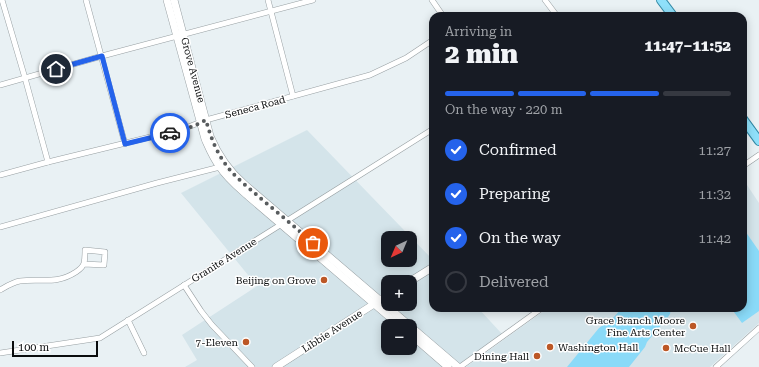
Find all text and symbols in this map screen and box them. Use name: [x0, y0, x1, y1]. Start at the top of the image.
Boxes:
text: Arriving in: [445, 24, 512, 39]
street label: Grove Avenue: [179, 36, 207, 104]
text: 11:47–11:52: [645, 37, 731, 55]
text: 2 min: [445, 39, 518, 69]
pin: [39, 52, 73, 86]
icon: home: [45, 58, 67, 80]
street label: Seneca Road: [224, 94, 287, 120]
text: On the way · 220 m: [445, 102, 562, 117]
courier: [150, 113, 190, 153]
icon: car: [159, 122, 181, 144]
icon: check: [445, 139, 467, 161]
text: Confirmed: [479, 141, 557, 159]
text: 11:27: [699, 143, 731, 158]
icon: check: [445, 183, 467, 205]
text: Preparing: [479, 185, 550, 203]
text: 11:32: [699, 187, 731, 202]
pin: [296, 226, 330, 260]
icon: check: [445, 227, 467, 249]
text: On the way: [479, 229, 561, 247]
north arrow: [381, 231, 417, 267]
map controls: [381, 231, 417, 355]
text: 11:42: [699, 231, 731, 246]
icon: bag: [302, 232, 324, 254]
street label: Granite Avenue: [190, 235, 259, 284]
text: Delivered: [479, 273, 549, 291]
place label: Beijing on Grove: [236, 275, 317, 286]
marker: Beijing on Grove: [319, 275, 329, 285]
button: +: [381, 275, 417, 311]
street label: Libbie Avenue: [300, 307, 364, 354]
place label: Grace Branch Moore Fine Arts Center: [586, 315, 685, 338]
button: −: [381, 319, 417, 355]
marker: Grace Branch Moore Fine Arts Center: [688, 321, 698, 331]
place label: 7-Eleven: [196, 337, 239, 348]
marker: 7-Eleven: [241, 337, 251, 347]
scale bar: [12, 339, 98, 358]
text: 100 m: [18, 341, 49, 354]
marker: Washington Hall: [545, 342, 555, 352]
place label: Washington Hall: [558, 342, 638, 353]
marker: McCue Hall: [661, 343, 671, 353]
place label: McCue Hall: [674, 343, 731, 354]
place label: Dining Hall: [474, 351, 529, 362]
marker: Dining Hall: [532, 351, 542, 361]

